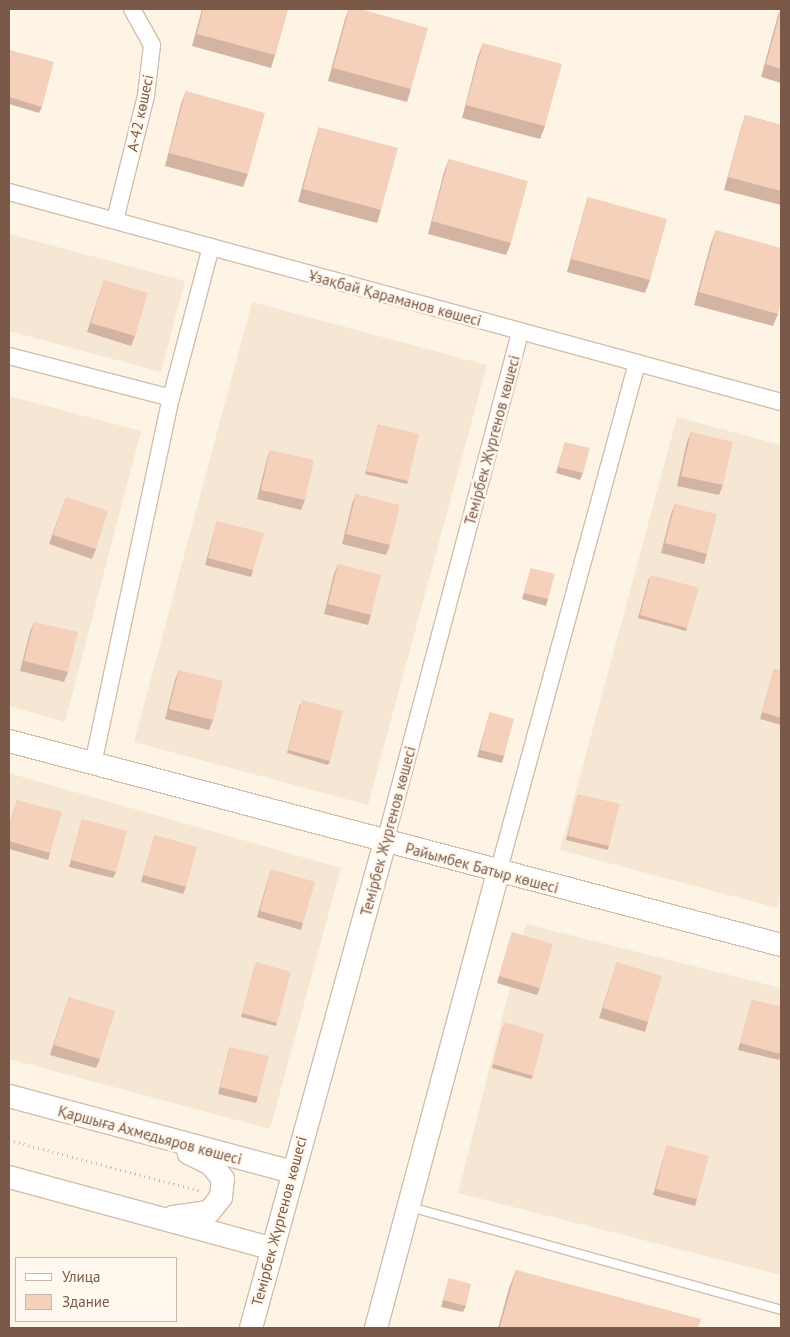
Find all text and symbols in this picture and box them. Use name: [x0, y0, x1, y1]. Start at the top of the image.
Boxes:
street label: А-42 көшесі: [123, 73, 157, 153]
street label: Ұзақбай Қараманов көшесі: [307, 266, 483, 330]
street label: Темірбек Жүргенов көшесі: [461, 353, 523, 527]
street label: Темірбек Жүргенов көшесі: [357, 744, 419, 918]
street label: Райымбек Батыр көшесі: [403, 839, 561, 897]
street label: Қаршыға Ахмедьяров көшесі: [56, 1102, 244, 1168]
street label: Темірбек Жүргенов көшесі: [248, 1134, 310, 1308]
legend: [15, 1257, 178, 1322]
text: Улица: [62, 1267, 100, 1286]
text: Здание: [62, 1292, 110, 1311]

